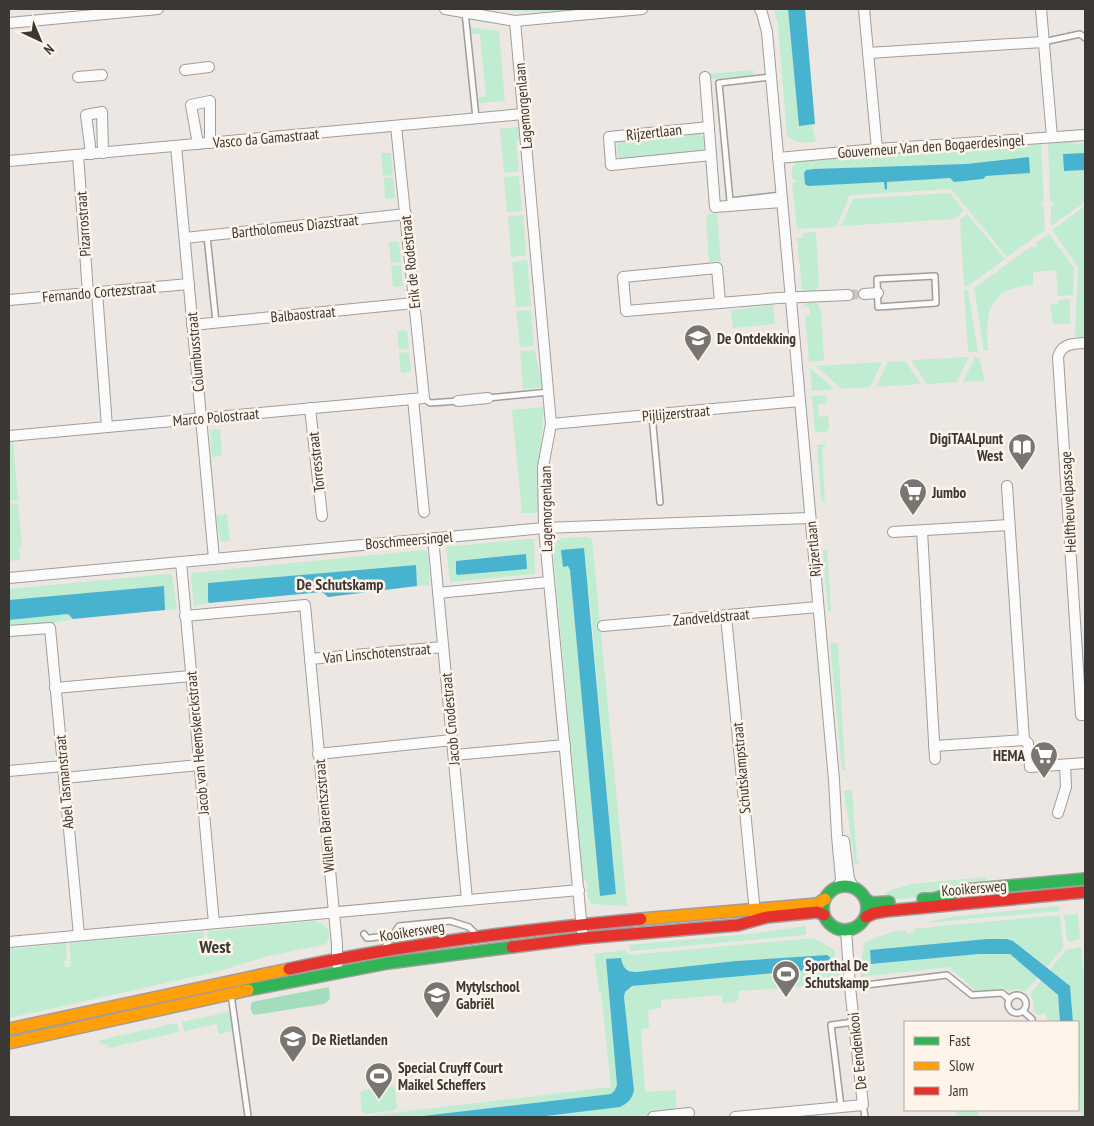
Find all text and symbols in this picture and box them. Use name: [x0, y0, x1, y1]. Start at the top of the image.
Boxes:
north arrow: [15, 15, 65, 65]
text: N: [40, 40, 58, 58]
street label: Lagemorgenlaan: [510, 62, 536, 150]
street label: Rijzertlaan: [625, 120, 683, 144]
street label: Vasco da Gamastraat: [211, 124, 320, 152]
street label: Gouverneur Van den Bogaerdesingel: [837, 130, 1026, 162]
street label: Pizarrostraat: [71, 191, 95, 257]
street label: Bartholomeus Diazstraat: [231, 210, 359, 242]
street label: Erik de Rodestraat: [396, 214, 424, 310]
street label: Fernando Cortezstraat: [41, 278, 157, 306]
street label: Balbaostraat: [270, 302, 336, 326]
street label: Columbusstraat: [182, 311, 208, 393]
school or university icon: De Ontdekking: [683, 323, 713, 362]
place label: De Ontdekking: [717, 329, 796, 348]
street label: Pijlijzerstraat: [641, 401, 711, 425]
street label: Marco Polostraat: [172, 404, 260, 430]
place label: DigiTAALpunt West: [930, 429, 1004, 465]
street label: Torresstraat: [303, 431, 329, 493]
library icon: DigiTAALpunt West: [1007, 432, 1037, 471]
street label: Helftheuvelpassage: [1056, 451, 1080, 553]
street label: Lagemorgenlaan: [536, 466, 556, 552]
supermarket icon: Jumbo: [898, 477, 928, 516]
place label: Jumbo: [931, 483, 967, 502]
street label: Rijzertlaan: [801, 520, 825, 578]
street label: Boschmeersingel: [364, 527, 454, 553]
district label: De Schutskamp: [297, 574, 383, 594]
street label: Zandveldstraat: [672, 604, 750, 630]
street label: Van Linschotenstraat: [321, 639, 432, 667]
street label: Jacob van Heemskerckstraat: [181, 670, 213, 817]
street label: Jacob Cnodestraat: [436, 672, 464, 767]
street label: Schutskampstraat: [728, 722, 754, 814]
street label: Abel Tasmanstraat: [50, 734, 78, 830]
supermarket icon: HEMA: [1029, 740, 1059, 779]
place label: HEMA: [993, 746, 1025, 765]
street label: Willem Barentszstraat: [310, 759, 338, 873]
street label: Kooikersweg: [941, 876, 1007, 900]
street label: Kooikersweg: [378, 917, 446, 945]
district label: West: [198, 935, 231, 958]
place label: Sporthal De Schutskamp: [805, 956, 869, 992]
sports icon: Sporthal De Schutskamp: [771, 959, 801, 998]
place label: Mytylschool Gabriël: [456, 977, 520, 1013]
school or university icon: Mytylschool Gabriël: [422, 980, 452, 1019]
street label: De Eendenkooi: [843, 1011, 871, 1091]
legend: [904, 1021, 1079, 1111]
school or university icon: De Rietlanden: [278, 1024, 308, 1063]
place label: De Rietlanden: [312, 1030, 388, 1049]
text: Fast: [949, 1031, 970, 1050]
text: Slow: [949, 1056, 974, 1075]
place label: Special Cruyff Court Maikel Scheffers: [398, 1058, 503, 1094]
sports icon: Special Cruyff Court Maikel Scheffers: [364, 1061, 394, 1100]
text: Jam: [948, 1081, 968, 1100]

